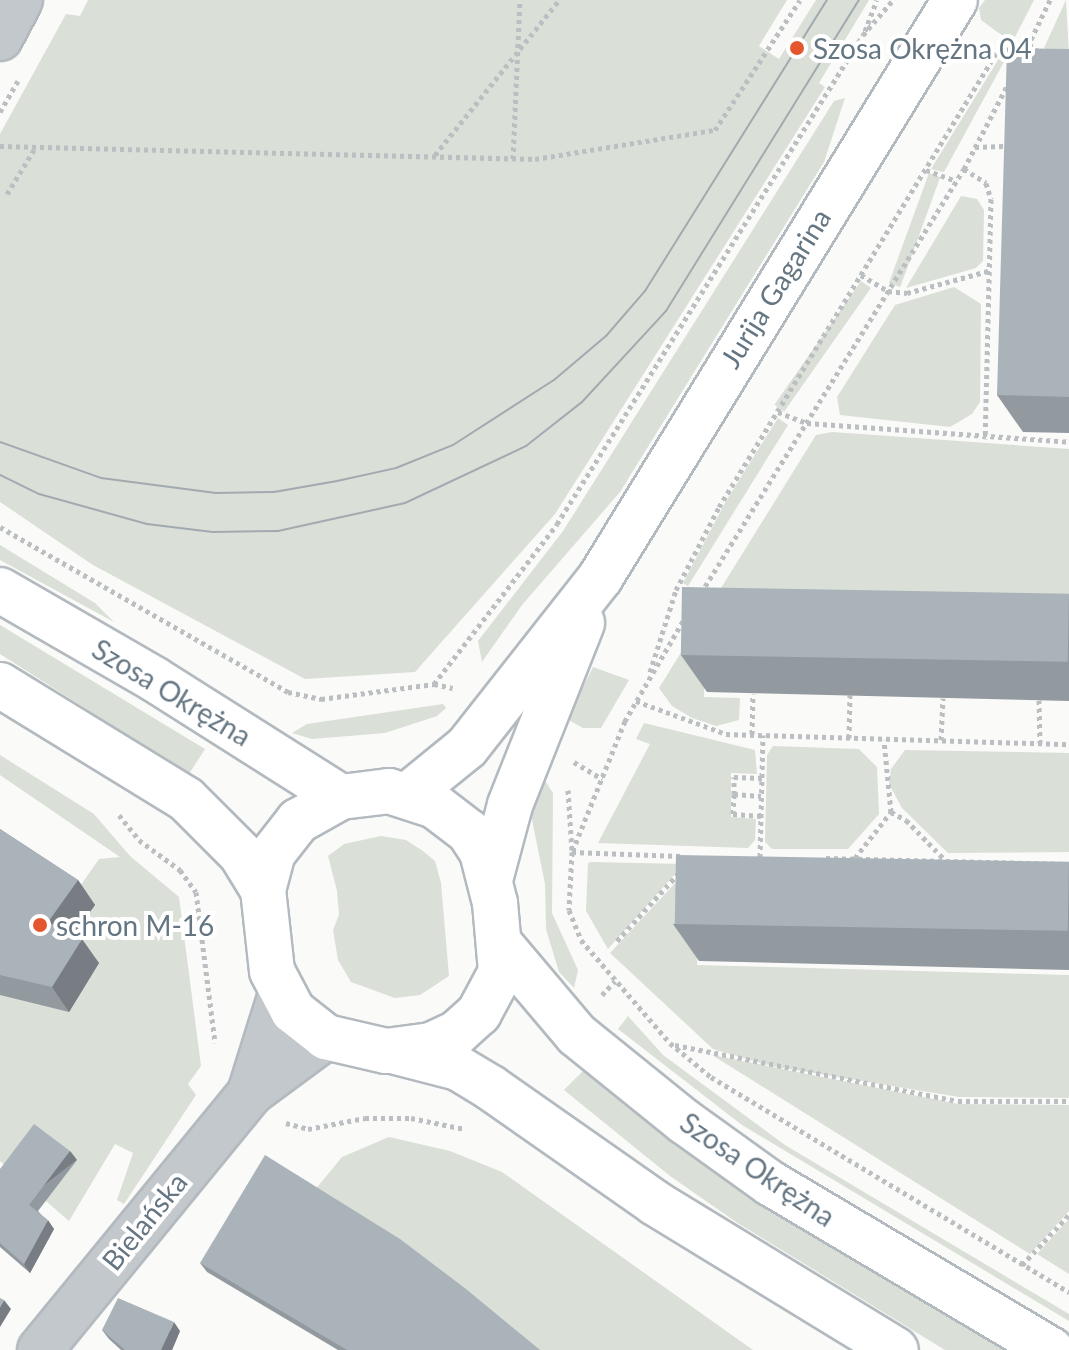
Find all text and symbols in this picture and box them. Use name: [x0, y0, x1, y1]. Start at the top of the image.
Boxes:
place label: Szosa Okrężna 04: [813, 31, 1032, 65]
marker: Szosa Okrężna 04: [788, 39, 806, 57]
street label: Jurija Gagarina: [713, 202, 837, 374]
street label: Szosa Okrężna: [87, 631, 257, 753]
place label: schron M-16: [56, 908, 214, 942]
marker: schron M-16: [31, 916, 49, 934]
street label: Szosa Okrężna: [674, 1105, 842, 1233]
street label: Bielańska: [95, 1165, 193, 1277]

